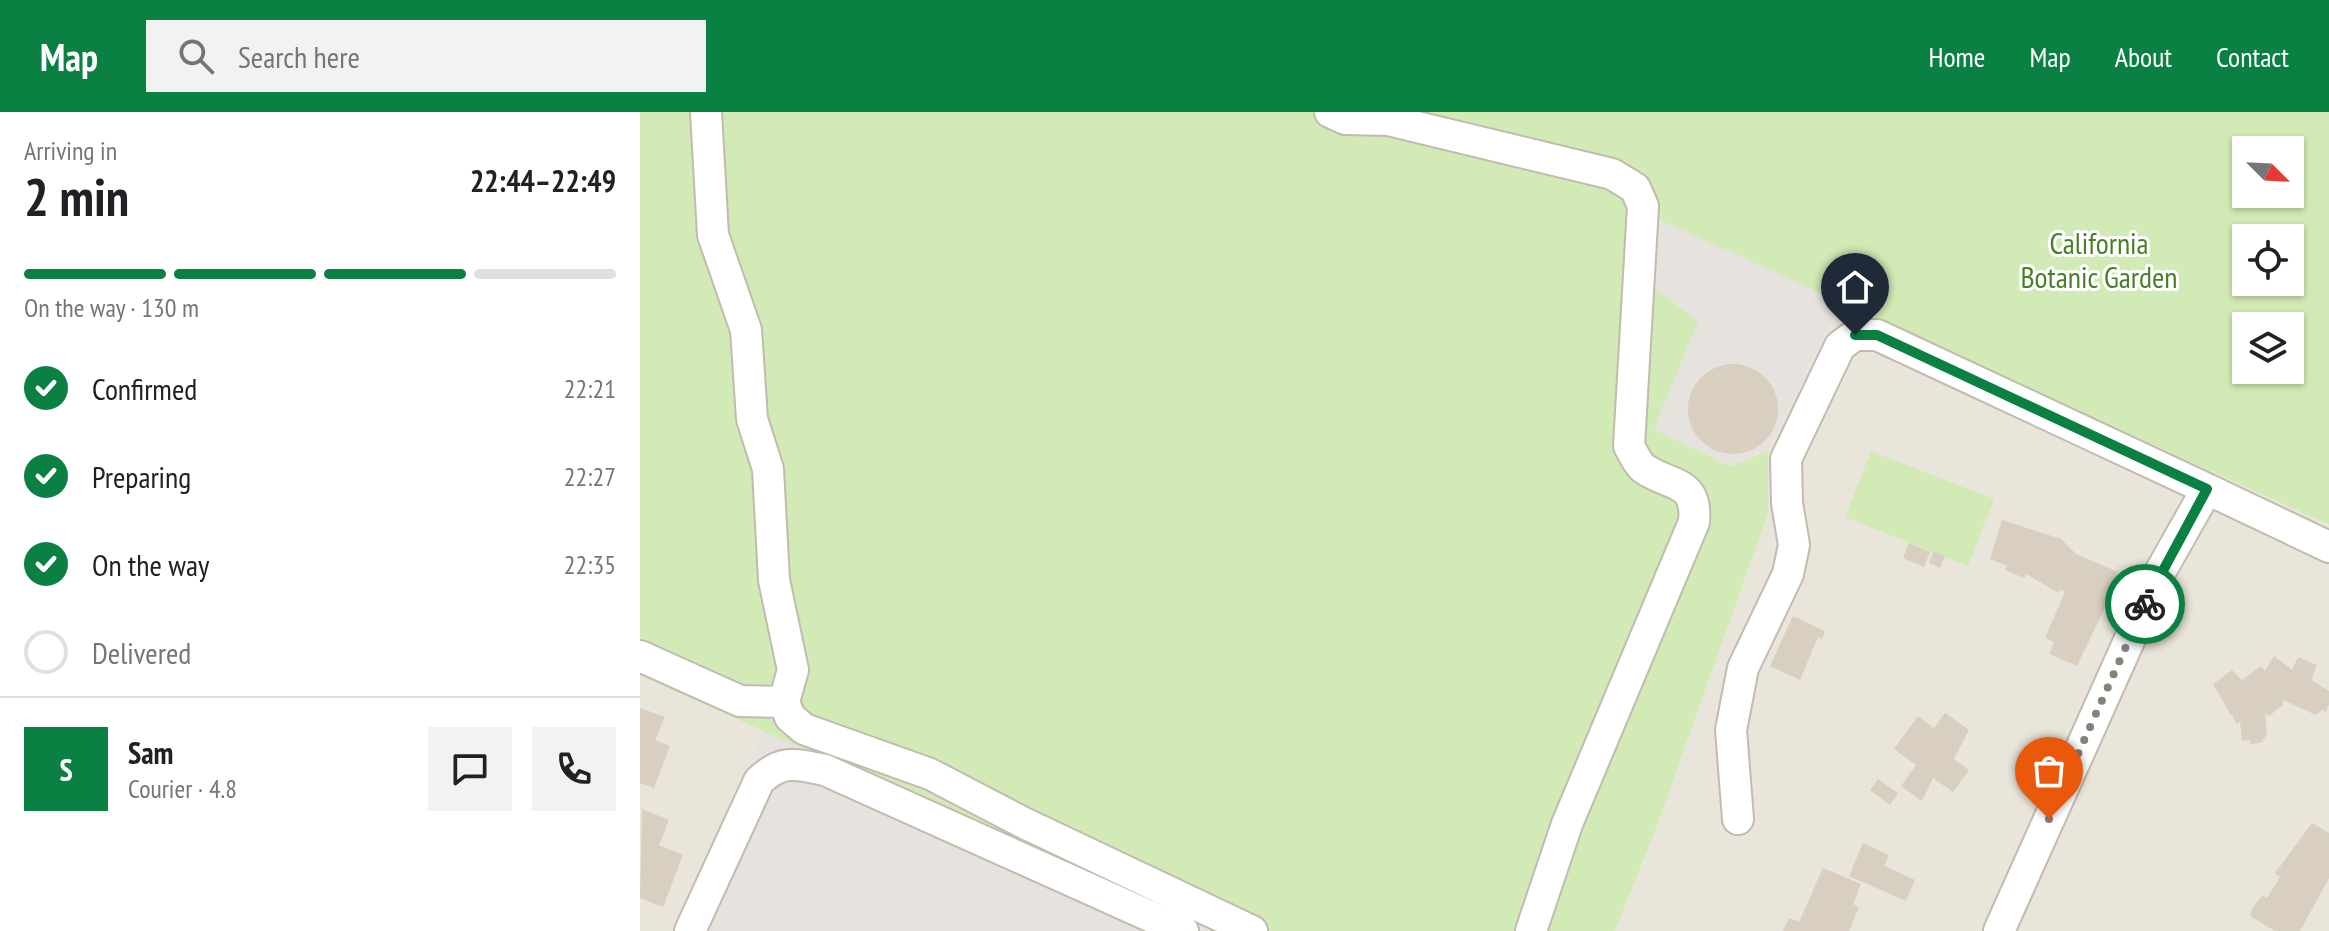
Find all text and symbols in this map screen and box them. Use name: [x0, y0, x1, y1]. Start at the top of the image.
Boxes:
search box: [146, 20, 706, 92]
text: Map: [40, 32, 98, 81]
icon: search: [174, 34, 218, 78]
text: Search here: [238, 37, 360, 76]
text: Home: [1929, 38, 1985, 75]
text: Map: [2029, 38, 2071, 75]
text: About: [2115, 38, 2172, 75]
text: Contact: [2216, 38, 2289, 75]
text: Arriving in: [24, 134, 117, 167]
north arrow: [2232, 136, 2304, 208]
map controls: [2232, 136, 2304, 384]
text: 22:44–22:49: [470, 161, 616, 200]
text: 2 min: [24, 163, 129, 230]
park label: California Botanic Garden: [2020, 223, 2178, 296]
button: locate: [2232, 224, 2304, 296]
pin: [1821, 253, 1889, 335]
icon: home: [1833, 265, 1877, 309]
text: On the way · 130 m: [24, 291, 199, 324]
button: layers: [2232, 312, 2304, 384]
icon: check: [24, 366, 68, 410]
text: Confirmed: [92, 369, 197, 408]
text: 22:21: [564, 372, 616, 405]
icon: check: [24, 454, 68, 498]
text: Preparing: [92, 457, 191, 496]
text: 22:27: [564, 460, 616, 493]
icon: check: [24, 542, 68, 586]
text: On the way: [92, 545, 209, 584]
text: 22:35: [564, 548, 616, 581]
courier: [2105, 564, 2185, 644]
icon: bike: [2123, 582, 2167, 626]
text: Delivered: [92, 633, 191, 672]
button: chat: [428, 727, 512, 811]
button: phone: [532, 727, 616, 811]
text: Sam: [128, 733, 173, 772]
pin: [2015, 737, 2083, 819]
icon: bag: [2027, 749, 2071, 793]
text: S: [59, 750, 73, 789]
text: Courier · 4.8: [128, 772, 237, 805]

